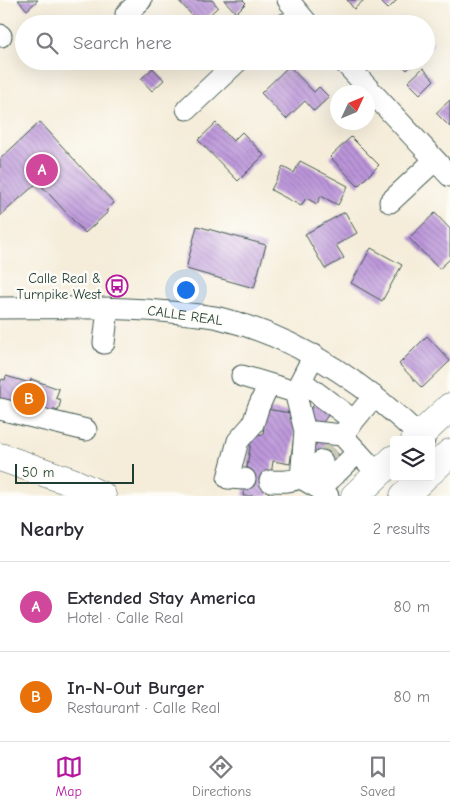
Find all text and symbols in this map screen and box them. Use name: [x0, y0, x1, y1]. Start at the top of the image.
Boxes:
search box: [15, 15, 435, 70]
icon: search: [33, 29, 61, 57]
text: Search here: [73, 32, 172, 54]
north arrow: [330, 85, 375, 130]
pin: A: [26, 151, 58, 189]
place label: Calle Real & Turnpike West: [16, 270, 102, 303]
bus stop icon: Calle Real & Turnpike West: [105, 274, 129, 298]
your location: [173, 277, 199, 303]
street label: CALLE REAL: [146, 302, 224, 329]
pin: B: [13, 380, 45, 418]
map controls: [390, 436, 435, 481]
button: layers: [390, 436, 435, 481]
scale bar: [15, 461, 134, 484]
text: 50 m: [22, 464, 54, 481]
text: Nearby: [20, 517, 84, 541]
text: 2 results: [373, 520, 430, 538]
text: Extended Stay America: [67, 587, 256, 609]
text: A: [32, 598, 40, 616]
text: 80 m: [393, 598, 430, 616]
text: Hotel · Calle Real: [67, 609, 184, 627]
text: In-N-Out Burger: [67, 677, 204, 699]
text: B: [31, 688, 41, 706]
text: 80 m: [393, 688, 430, 706]
text: Restaurant · Calle Real: [67, 699, 220, 717]
tab: Map: [55, 753, 83, 800]
tab: Directions: [192, 753, 251, 800]
tab: Saved: [360, 753, 395, 800]

